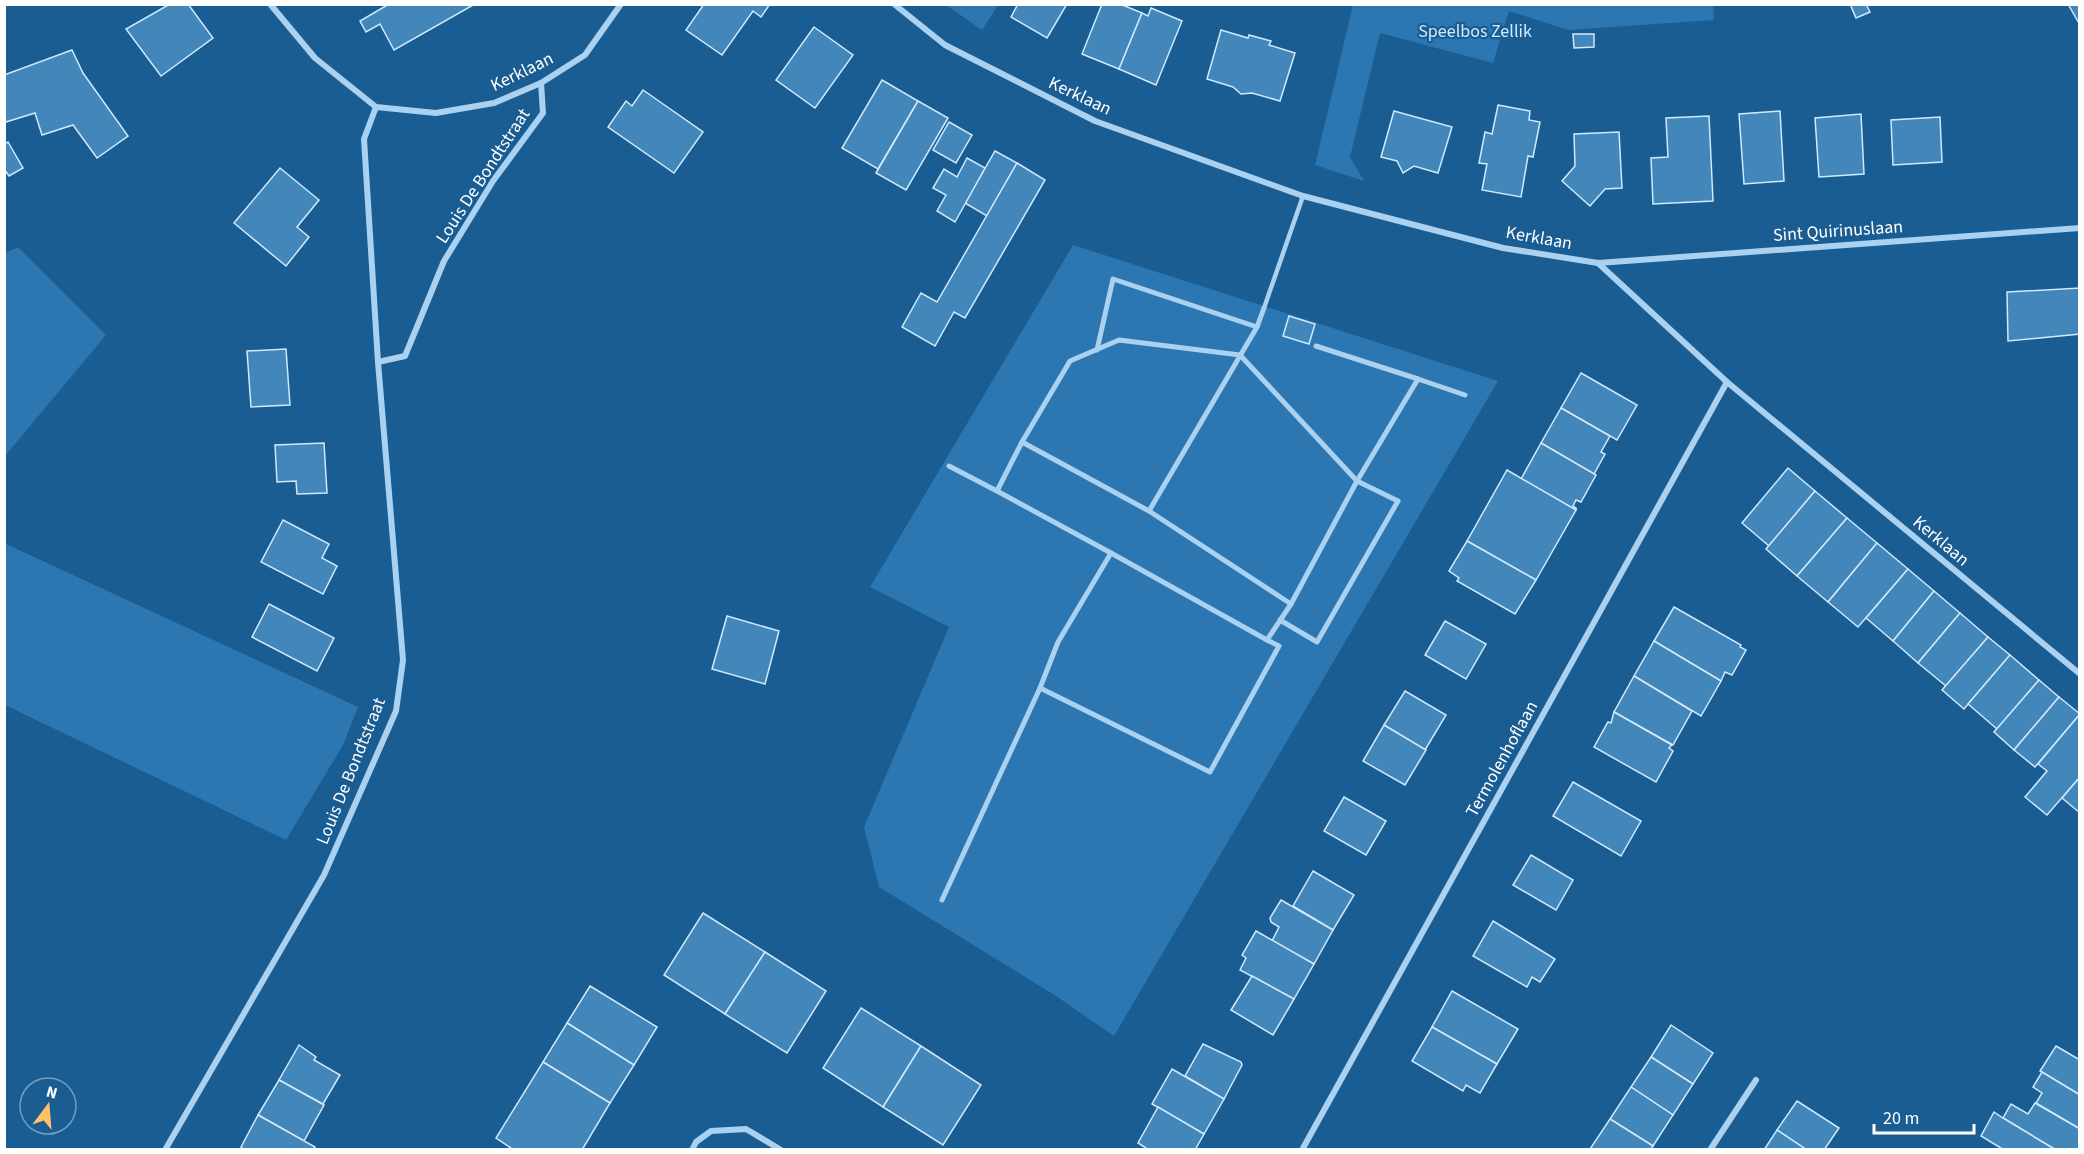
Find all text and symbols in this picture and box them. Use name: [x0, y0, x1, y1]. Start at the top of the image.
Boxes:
park label: Speelbos Zellik: [1418, 19, 1532, 44]
street label: Kerklaan: [486, 46, 558, 98]
street label: Kerklaan: [1044, 71, 1116, 121]
street label: Louis De Bondtstraat: [430, 104, 536, 248]
street label: Sint Quirinuslaan: [1772, 214, 1904, 248]
street label: Kerklaan: [1504, 220, 1574, 256]
street label: Kerklaan: [1907, 510, 1975, 572]
street label: Louis De Bondtstraat: [310, 694, 392, 848]
street label: Termolenhoflaan: [1460, 697, 1544, 821]
north arrow: [18, 1076, 78, 1136]
text: N: [44, 1081, 60, 1105]
scale bar: [1874, 1097, 1974, 1135]
text: 20 m: [1883, 1106, 1919, 1131]

